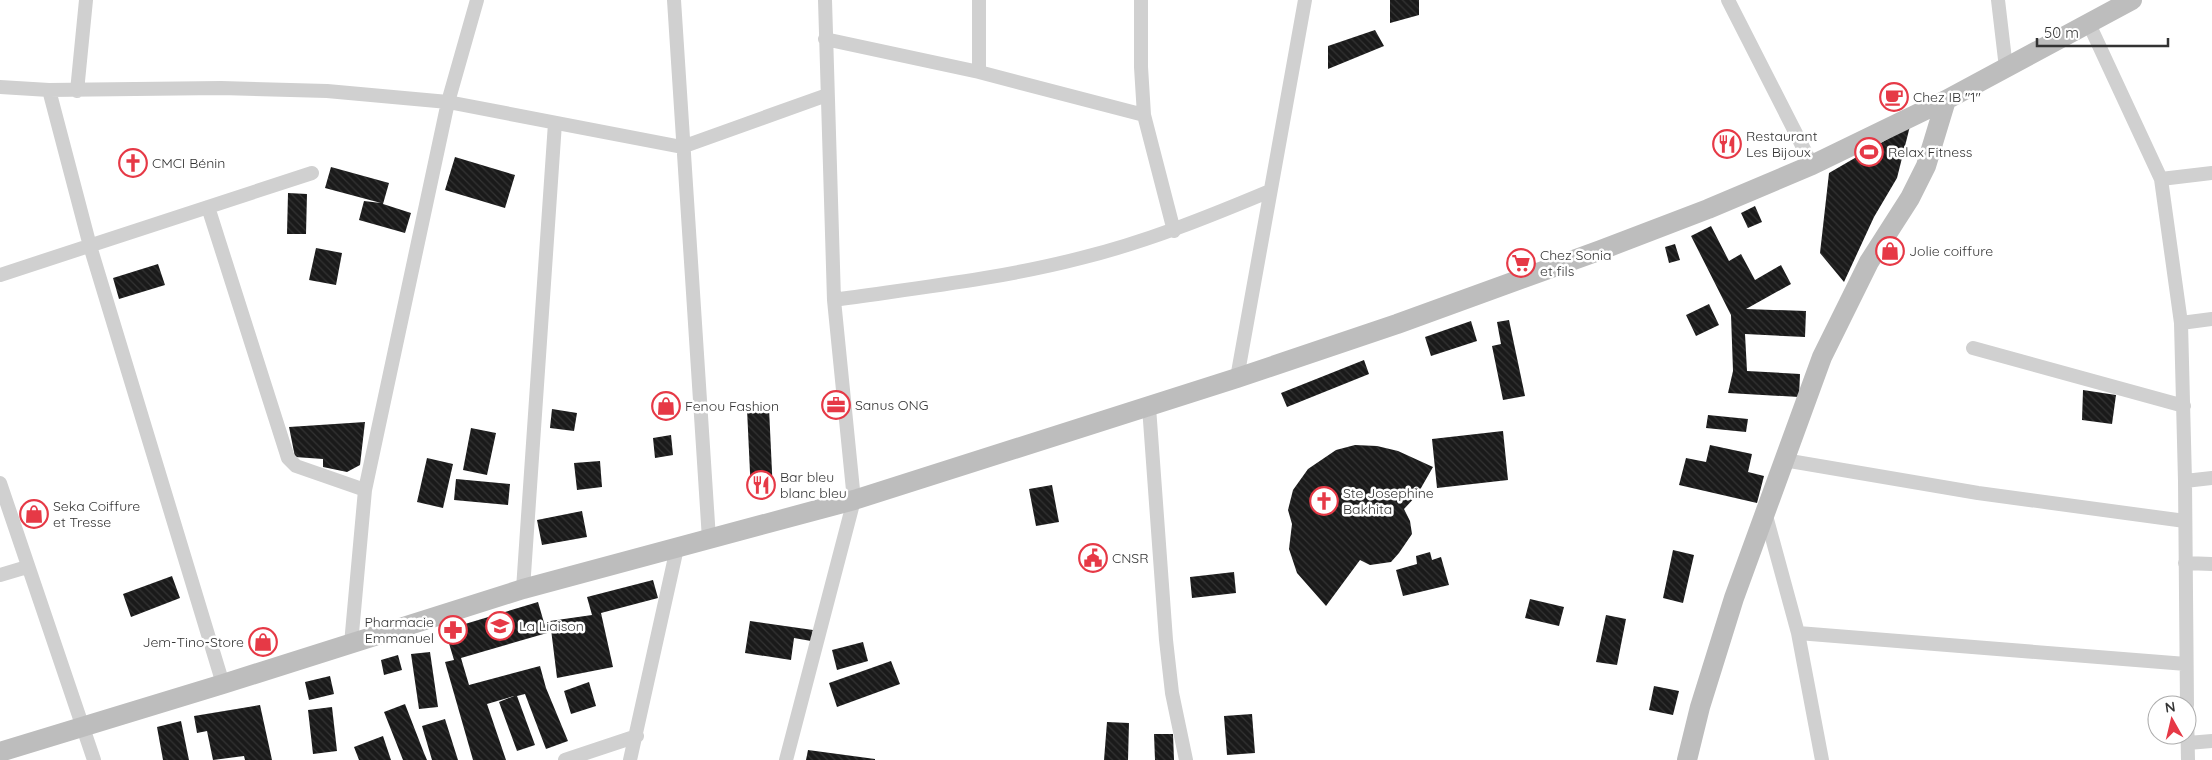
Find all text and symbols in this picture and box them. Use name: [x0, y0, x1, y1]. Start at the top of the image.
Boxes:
scale bar: [2037, 15, 2168, 47]
text: 50 m: [2044, 23, 2079, 42]
cafe icon: Chez IB "1": [1879, 82, 1909, 112]
place label: Chez IB "1": [1913, 88, 1981, 106]
place label: Restaurant Les Bijoux: [1746, 127, 1818, 161]
restaurant icon: Restaurant Les Bijoux: [1712, 129, 1742, 159]
sports icon: Relax Fitness: [1854, 137, 1884, 167]
place label: Relax Fitness: [1888, 143, 1972, 161]
church icon: CMCI Bénin: [118, 148, 148, 178]
place label: CMCI Bénin: [152, 154, 225, 172]
shop icon: Jolie coiffure: [1875, 236, 1905, 266]
place label: Jolie coiffure: [1909, 242, 1993, 260]
place label: Chez Sonia et fils: [1540, 246, 1611, 280]
supermarket icon: Chez Sonia et fils: [1506, 248, 1536, 278]
office icon: Sanus ONG: [821, 390, 851, 420]
shop icon: Fenou Fashion: [651, 391, 681, 421]
place label: Sanus ONG: [855, 396, 928, 414]
place label: Fenou Fashion: [685, 397, 779, 415]
place label: Bar bleu blanc bleu: [780, 468, 847, 502]
restaurant icon: Bar bleu blanc bleu: [746, 470, 776, 500]
place label: Ste Josephine Bakhita: [1343, 484, 1434, 518]
church icon: Ste Josephine Bakhita: [1309, 486, 1339, 516]
place label: Seka Coiffure et Tresse: [53, 497, 140, 531]
shop icon: Seka Coiffure et Tresse: [19, 499, 49, 529]
public building icon: CNSR: [1078, 543, 1108, 573]
place label: CNSR: [1112, 549, 1149, 567]
school or university icon: La Liaison: [485, 611, 515, 641]
place label: Pharmacie Emmanuel: [364, 613, 434, 647]
pharmacy icon: Pharmacie Emmanuel: [438, 615, 468, 645]
place label: La Liaison: [519, 617, 584, 635]
shop icon: Jem-Tino-Store: [248, 627, 278, 657]
place label: Jem-Tino-Store: [142, 633, 244, 651]
north arrow: [2147, 695, 2197, 745]
text: N: [2164, 697, 2177, 717]

